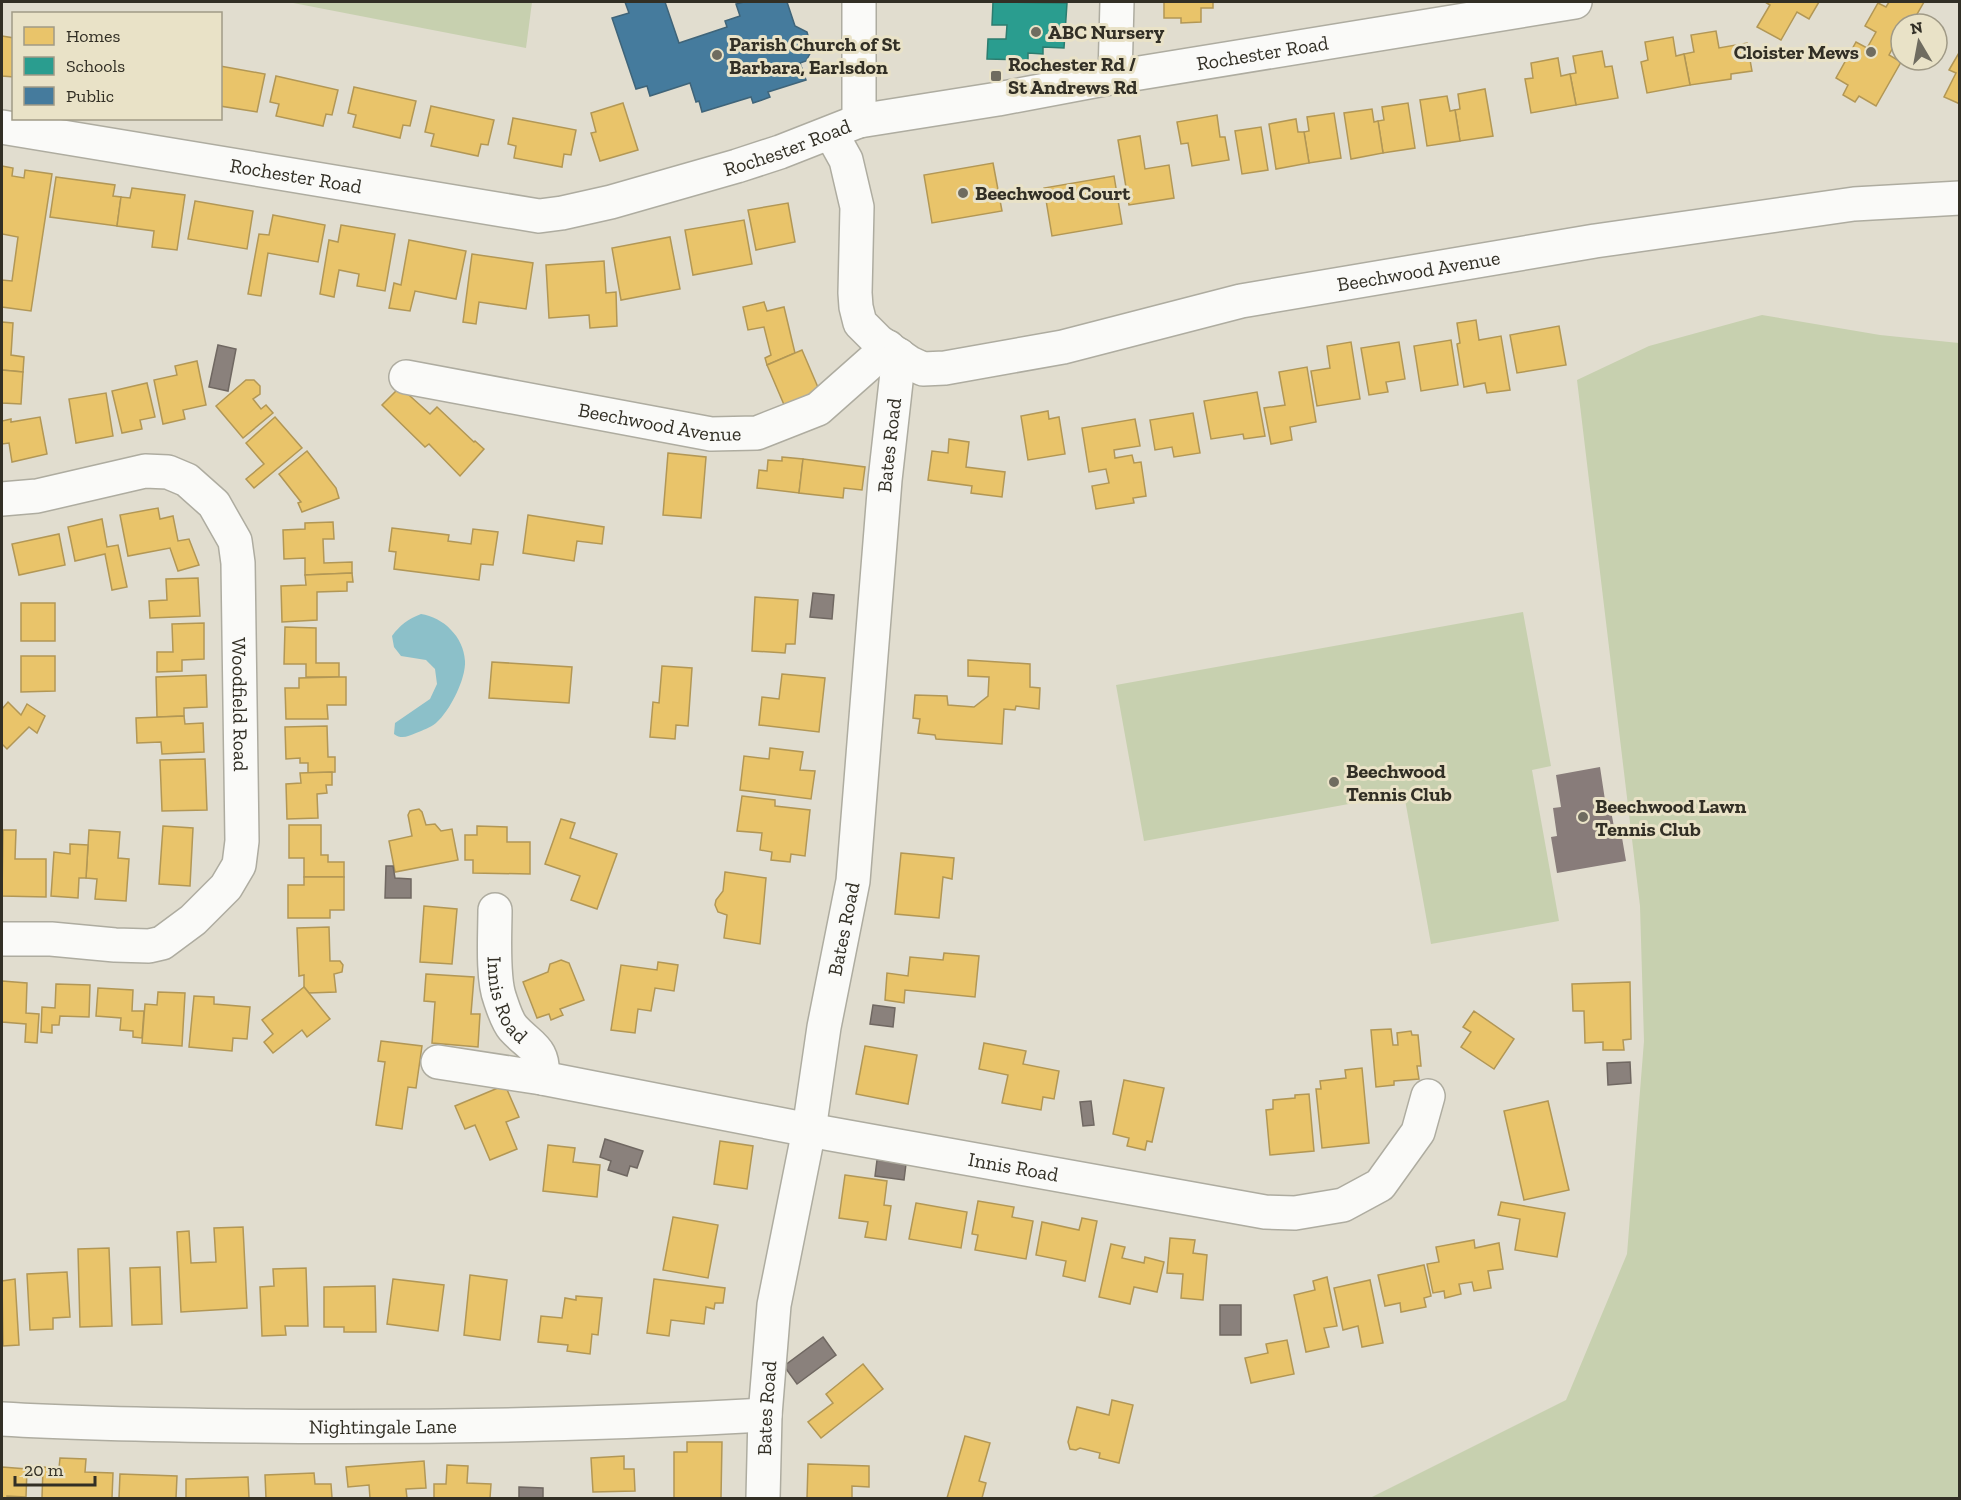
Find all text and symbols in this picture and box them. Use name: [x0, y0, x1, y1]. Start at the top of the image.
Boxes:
legend: [12, 12, 222, 120]
north arrow: [1889, 12, 1949, 72]
text: N: [1909, 17, 1924, 38]
place label: ABC Nursery: [1048, 20, 1165, 44]
text: Homes: [66, 25, 120, 47]
marker: ABC Nursery: [1029, 25, 1043, 39]
street label: Rochester Road: [1195, 30, 1330, 76]
place label: Parish Church of St Barbara, Earlsdon: [729, 32, 902, 79]
place label: Cloister Mews: [1734, 40, 1859, 64]
marker: Cloister Mews: [1864, 45, 1878, 59]
marker: Parish Church of St Barbara, Earlsdon: [710, 48, 724, 62]
place label: Rochester Rd / St Andrews Rd: [1008, 52, 1138, 99]
text: Schools: [66, 55, 125, 77]
marker: Rochester Rd / St Andrews Rd: [989, 69, 1003, 83]
text: Public: [66, 85, 114, 107]
street label: Rochester Road: [721, 114, 854, 181]
street label: Rochester Road: [228, 153, 364, 198]
place label: Beechwood Court: [975, 181, 1131, 205]
marker: Beechwood Court: [956, 186, 970, 200]
street label: Beechwood Avenue: [1335, 245, 1502, 297]
street label: Beechwood Avenue: [576, 397, 741, 446]
street label: Bates Road: [872, 397, 906, 493]
street label: Woodfield Road: [227, 637, 253, 772]
place label: Beechwood Tennis Club: [1346, 759, 1452, 806]
marker: Beechwood Tennis Club: [1327, 775, 1341, 789]
place label: Beechwood Lawn Tennis Club: [1595, 794, 1747, 841]
marker: Beechwood Lawn Tennis Club: [1576, 810, 1590, 824]
street label: Bates Road: [822, 880, 865, 978]
street label: Innis Road: [483, 956, 533, 1048]
street label: Innis Road: [966, 1147, 1061, 1187]
street label: Bates Road: [752, 1360, 781, 1456]
street label: Nightingale Lane: [309, 1414, 457, 1439]
scale bar: [15, 1449, 94, 1487]
text: 20 m: [24, 1459, 64, 1481]

